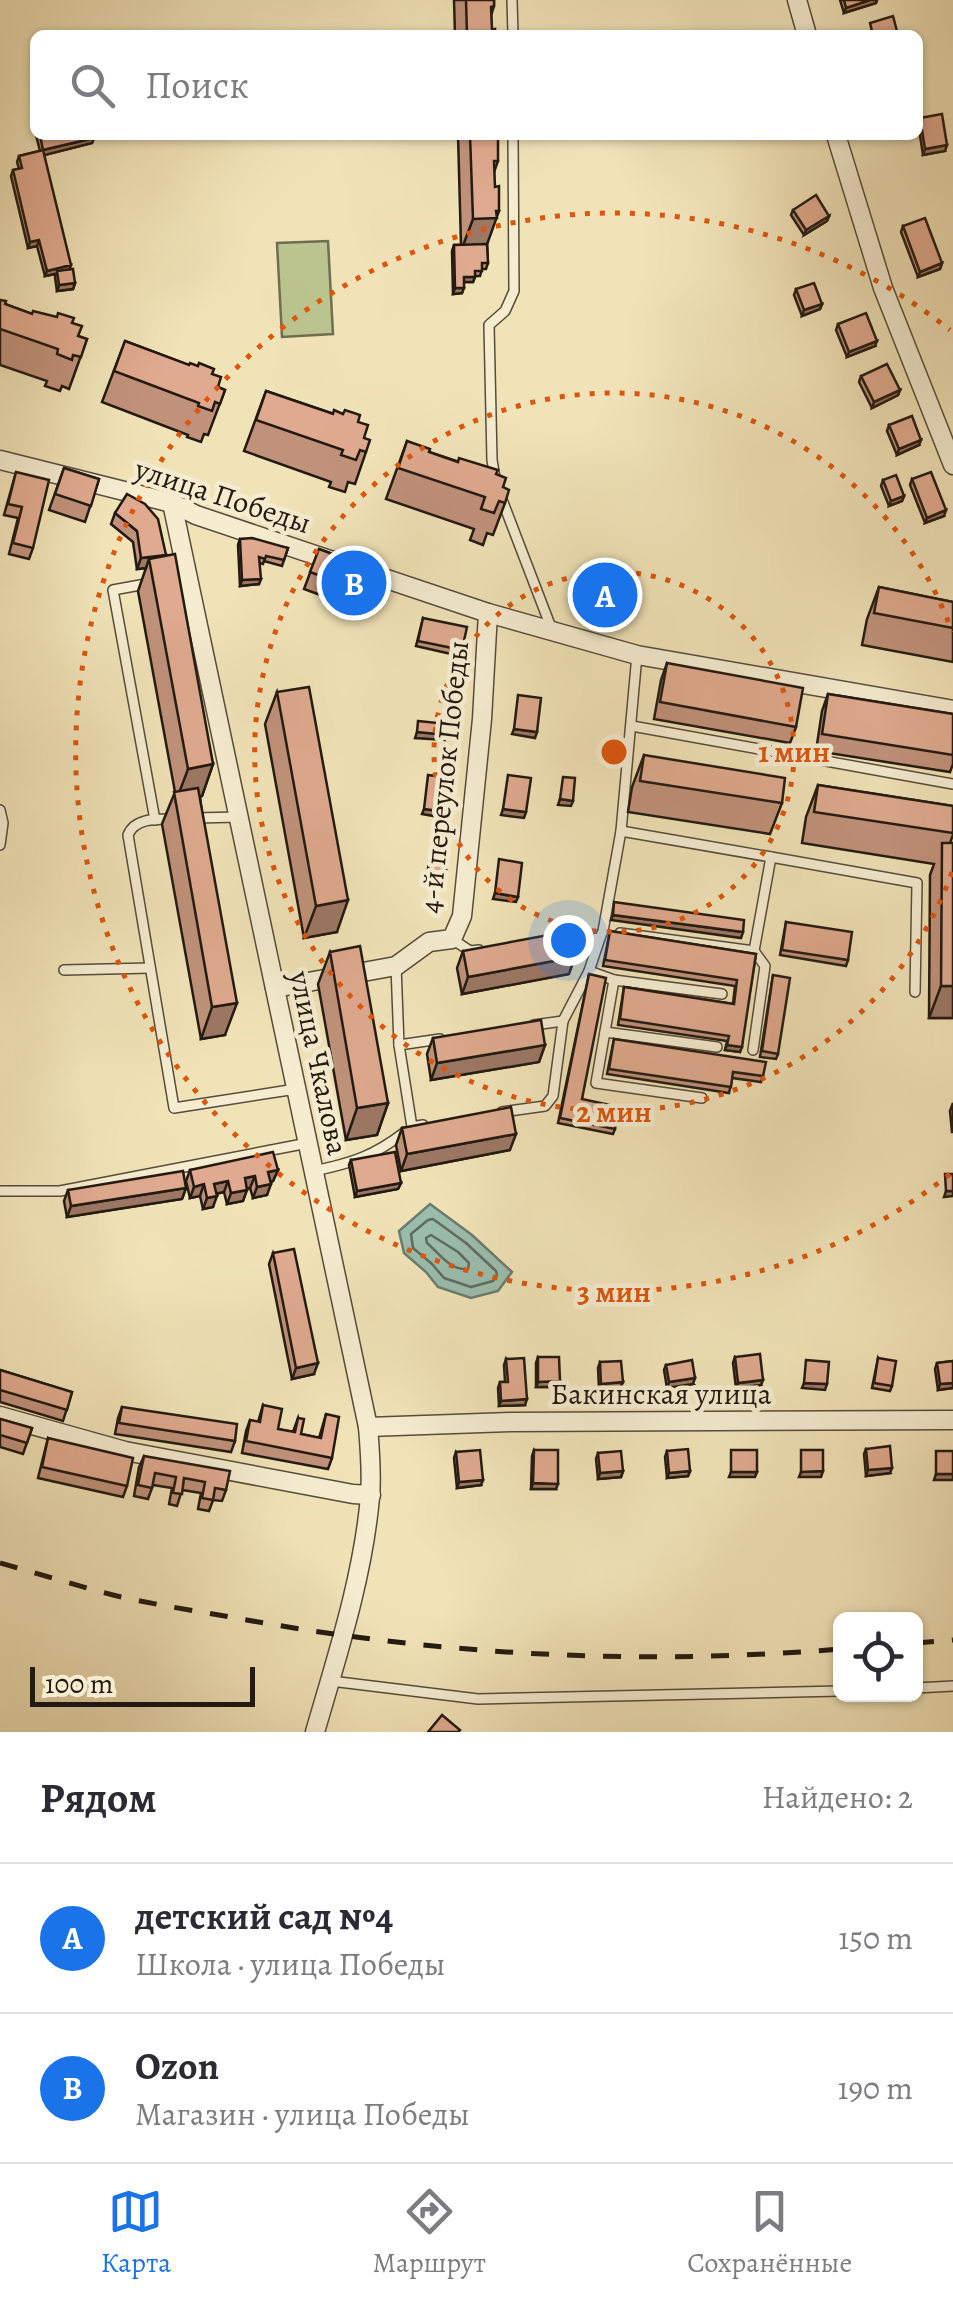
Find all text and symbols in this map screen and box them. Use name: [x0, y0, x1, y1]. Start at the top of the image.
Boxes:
search box: [30, 30, 923, 140]
icon: search: [65, 58, 120, 113]
text: Поиск: [145, 59, 249, 111]
street label: улица Победы: [129, 448, 316, 543]
pin: B: [322, 546, 386, 620]
pin: A: [572, 558, 638, 632]
street label: 4-й переулок Победы: [410, 639, 478, 915]
text: 1 мин: [758, 732, 830, 772]
centre of rings: [596, 734, 632, 770]
your location: [543, 915, 594, 966]
street label: улица Чкалова: [280, 966, 358, 1159]
text: 2 мин: [576, 1092, 652, 1132]
text: 3 мин: [577, 1272, 651, 1312]
street label: Бакинская улица: [550, 1374, 772, 1414]
map controls: [833, 1612, 923, 1702]
button: locate: [833, 1612, 923, 1702]
scale bar: [30, 1662, 255, 1706]
text: 100 m: [45, 1665, 113, 1703]
text: Рядом: [40, 1769, 157, 1826]
text: Найдено: 2: [762, 1775, 913, 1819]
text: детский сад №4: [135, 1890, 393, 1942]
text: A: [62, 1916, 83, 1960]
text: 150 m: [838, 1916, 913, 1960]
text: Школа · улица Победы: [135, 1942, 445, 1986]
text: Ozon: [135, 2040, 219, 2092]
text: B: [62, 2066, 83, 2110]
text: 190 m: [837, 2066, 913, 2110]
text: Магазин · улица Победы: [135, 2092, 470, 2136]
tab: Карта: [101, 2184, 171, 2282]
tab: Маршрут: [373, 2184, 486, 2282]
tab: Сохранённые: [687, 2184, 852, 2282]

